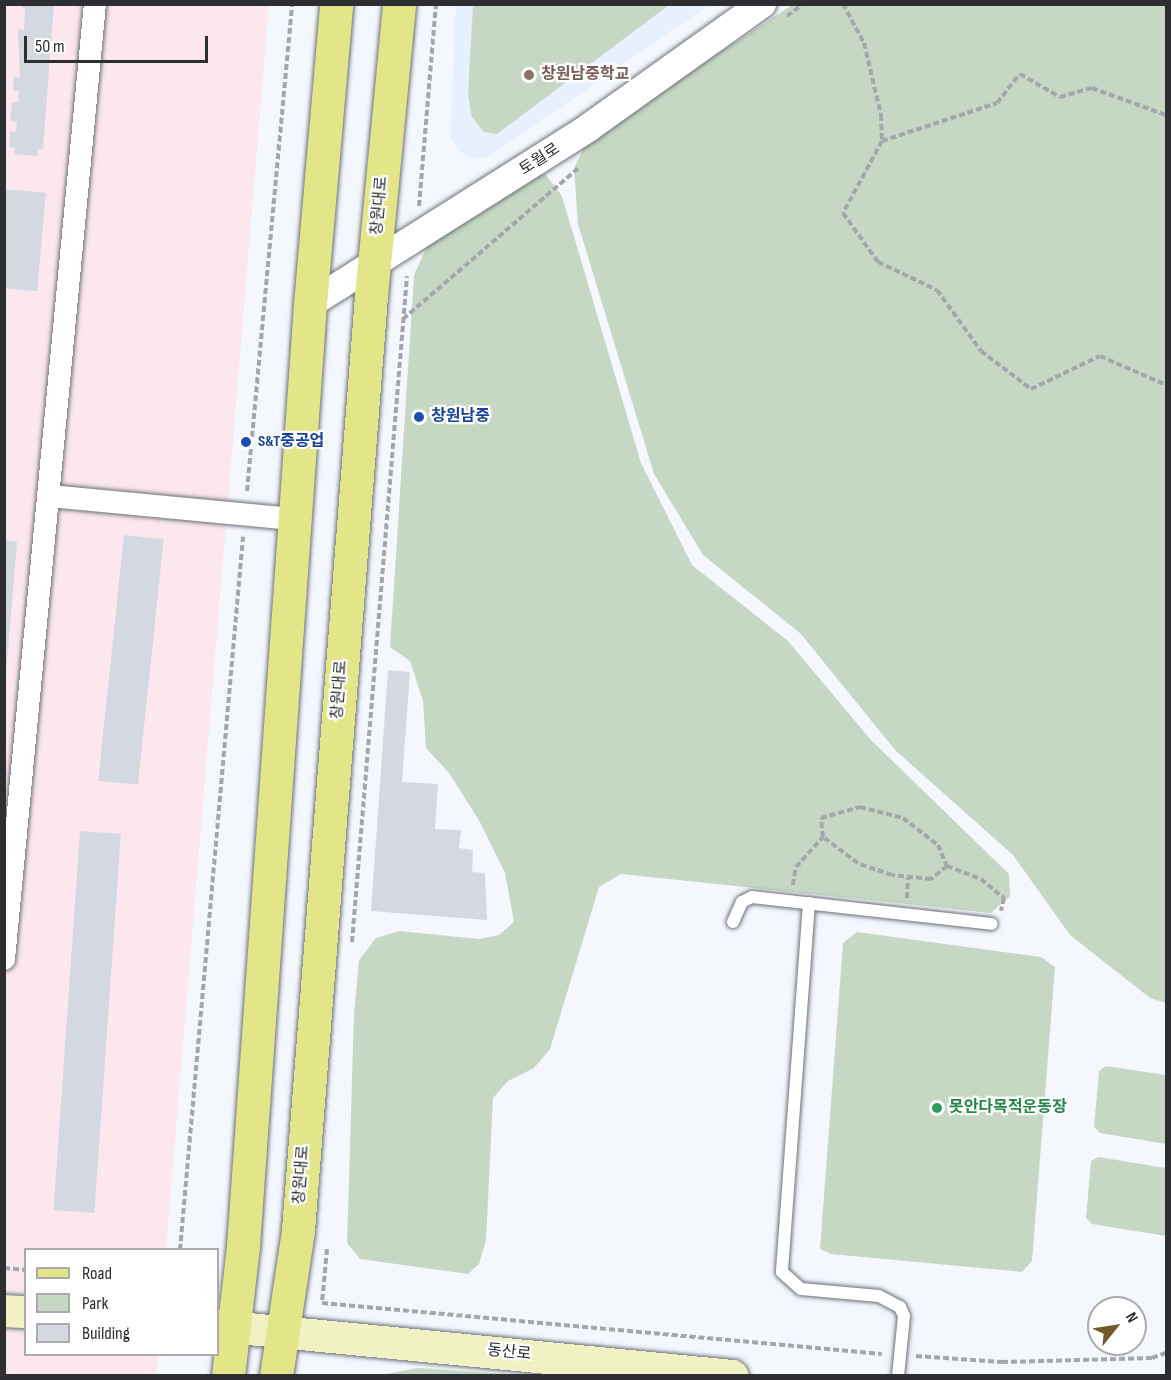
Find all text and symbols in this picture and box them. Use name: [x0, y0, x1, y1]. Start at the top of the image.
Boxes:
scale bar: [27, 24, 212, 62]
text: 50 m: [35, 36, 65, 57]
place label: 창원남중학교: [541, 65, 629, 85]
marker: 창원남중학교: [522, 68, 536, 82]
street label: 토월로: [516, 140, 564, 180]
street label: 창원대로: [368, 176, 392, 236]
place label: 창원남중: [431, 407, 490, 427]
marker: 창원남중: [412, 410, 426, 424]
place label: S&T중공업: [258, 432, 324, 452]
marker: S&T중공업: [239, 435, 253, 449]
street label: 창원대로: [328, 660, 352, 720]
place label: 못안다목적운동장: [949, 1098, 1067, 1118]
marker: 못안다목적운동장: [930, 1101, 944, 1115]
street label: 창원대로: [290, 1145, 314, 1205]
legend: [24, 1248, 219, 1356]
text: Road: [82, 1263, 112, 1284]
text: Park: [82, 1293, 108, 1314]
north arrow: [1087, 1296, 1147, 1356]
text: N: [1121, 1309, 1142, 1326]
text: Building: [82, 1323, 130, 1344]
street label: 동산로: [486, 1341, 532, 1365]

